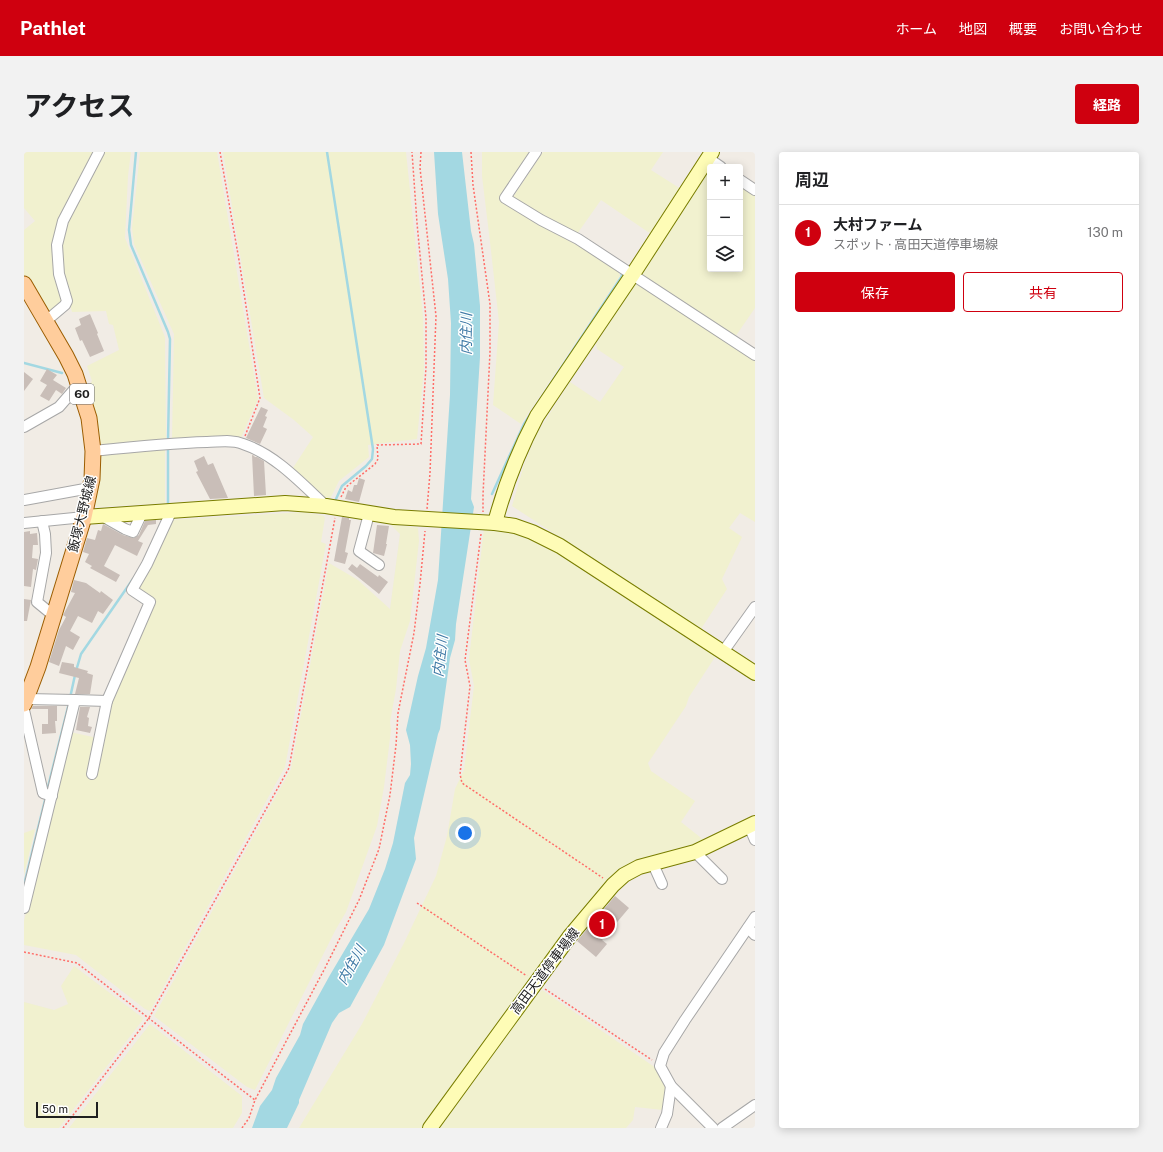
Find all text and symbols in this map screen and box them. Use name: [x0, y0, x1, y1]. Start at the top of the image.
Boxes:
text: Pathlet: [20, 17, 86, 39]
text: ホーム: [895, 21, 937, 37]
text: 地図: [959, 21, 987, 37]
text: 概要: [1009, 21, 1037, 37]
text: お問い合わせ: [1059, 21, 1143, 37]
button: 経路: [1075, 84, 1139, 124]
text: アクセス: [24, 89, 135, 122]
map controls: [707, 164, 743, 272]
button: +: [707, 164, 743, 200]
text: 周辺: [795, 170, 829, 190]
button: −: [707, 200, 743, 236]
text: 大村ファーム: [833, 216, 923, 233]
text: 1: [805, 225, 811, 240]
text: 130 m: [1087, 225, 1123, 240]
button: layers: [707, 236, 743, 272]
text: スポット · 高田天道停車場線: [833, 237, 998, 252]
button: 保存: [795, 272, 955, 312]
button: 共有: [963, 272, 1123, 312]
water label: 内住川: [458, 311, 474, 355]
road number: 60: [70, 384, 94, 404]
street label: 飯塚大野城線: [65, 474, 99, 554]
water label: 内住川: [430, 632, 451, 678]
your location: [455, 823, 475, 843]
pin: 1: [589, 909, 615, 939]
street label: 高田天道停車場線: [508, 925, 582, 1017]
water label: 内住川: [334, 941, 369, 987]
scale bar: [36, 1100, 98, 1119]
text: 50 m: [42, 1103, 68, 1115]

